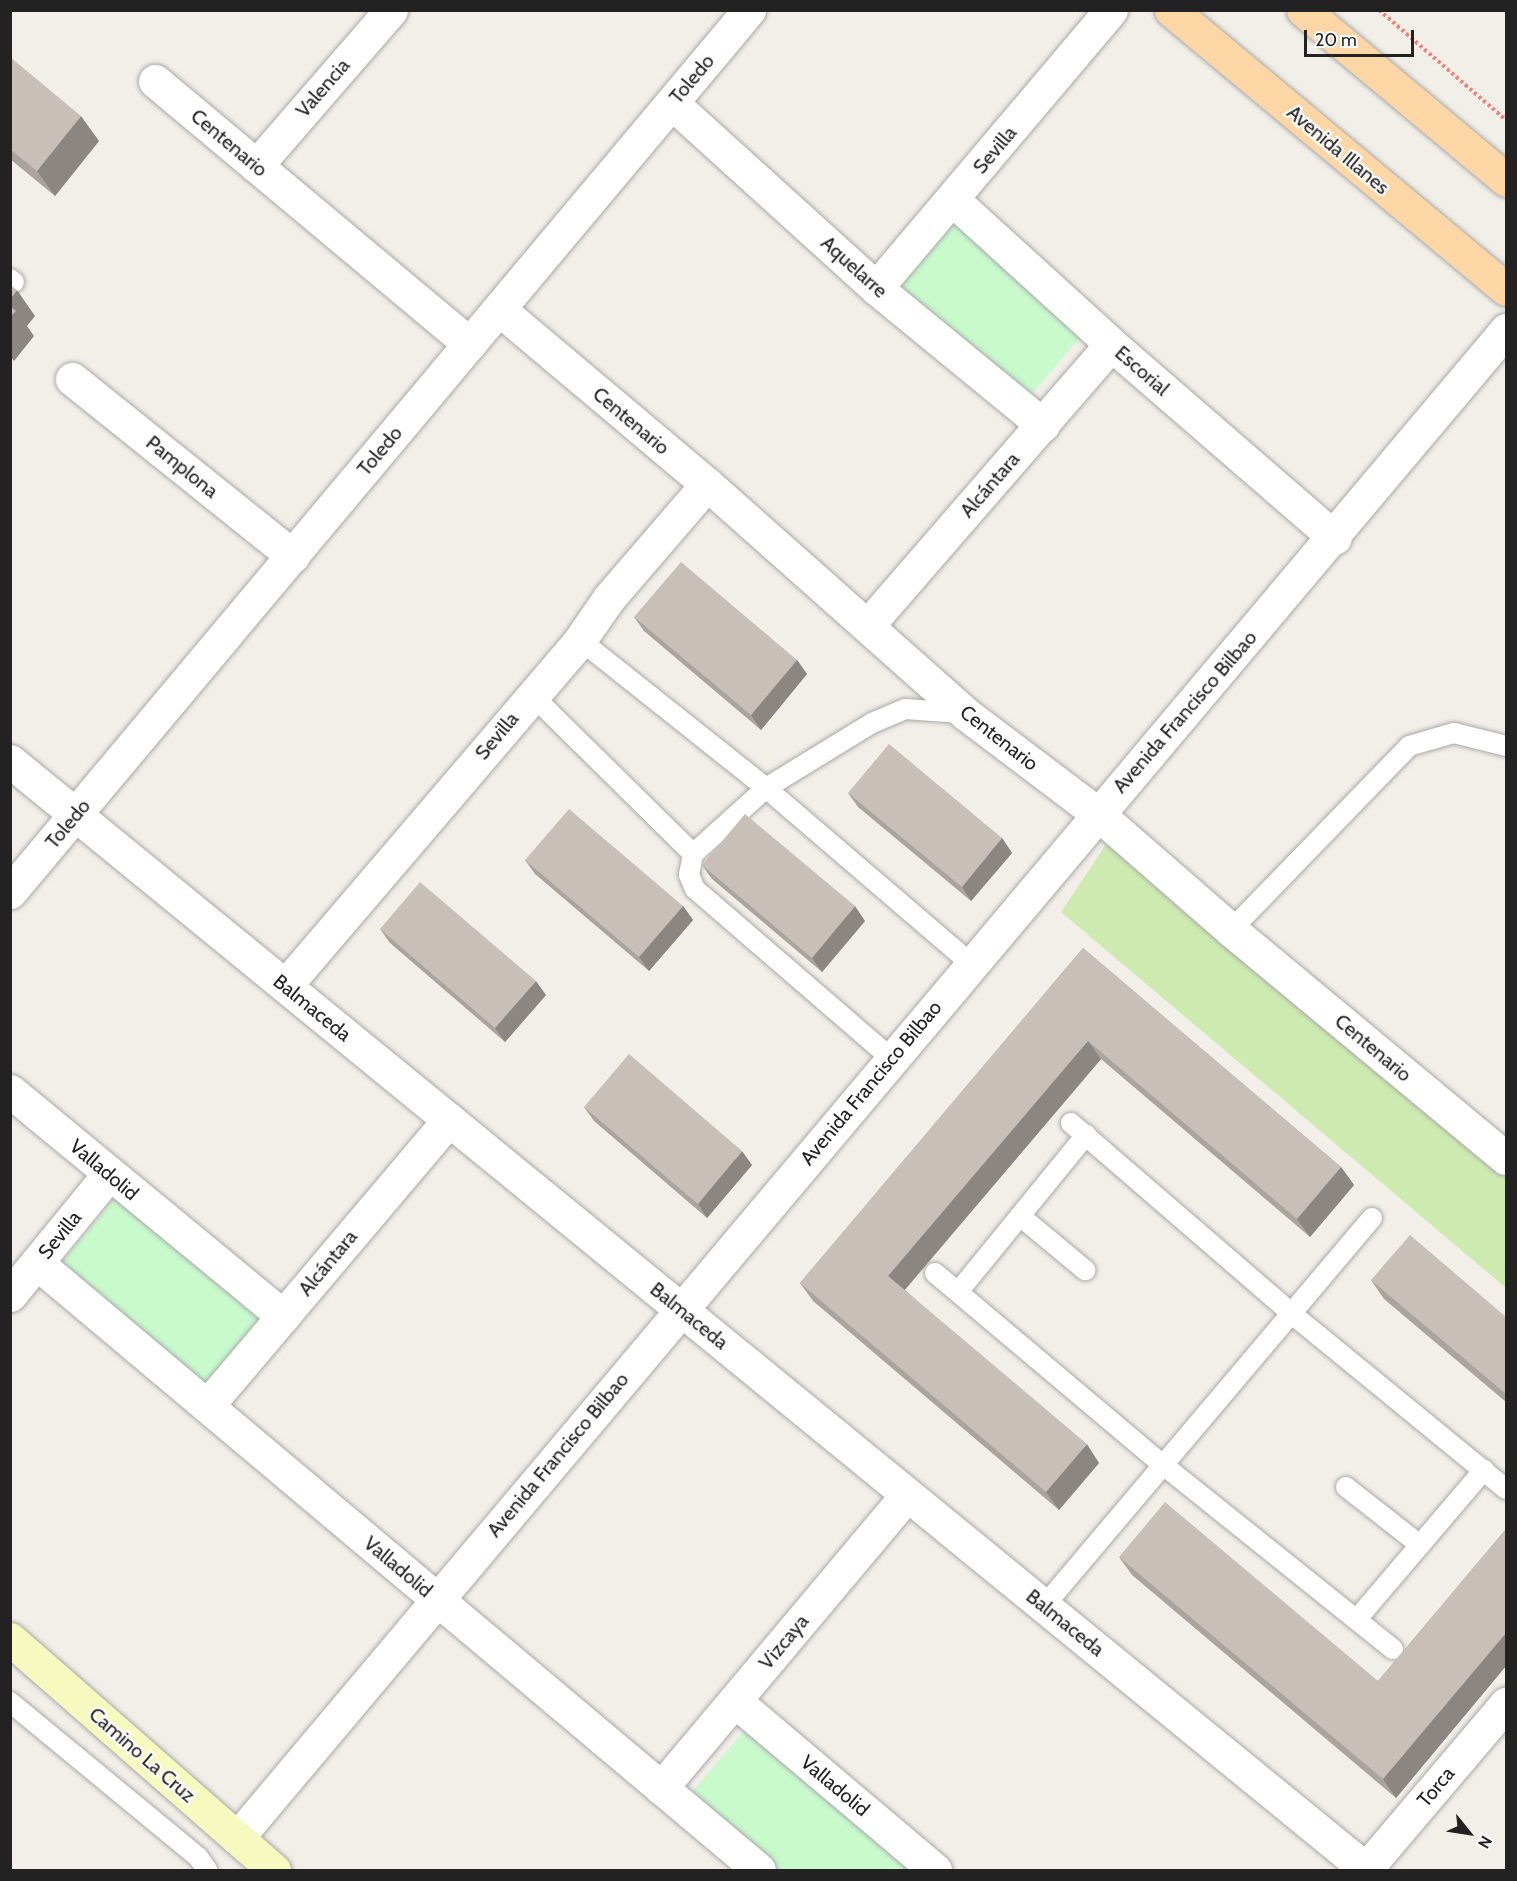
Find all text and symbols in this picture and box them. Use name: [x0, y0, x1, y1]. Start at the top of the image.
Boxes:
scale bar: [1307, 18, 1416, 56]
text: 20 m: [1315, 29, 1357, 51]
street label: Toledo: [664, 49, 720, 109]
street label: Valencia: [291, 54, 355, 122]
street label: Avenida Illanes: [1282, 100, 1394, 200]
street label: Centenario: [186, 104, 272, 182]
street label: Sevilla: [968, 121, 1022, 179]
street label: Aquelarre: [816, 231, 892, 303]
street label: Escorial: [1110, 341, 1174, 401]
street label: Centenario: [588, 382, 674, 460]
street label: Toledo: [352, 421, 408, 481]
street label: Pamplona: [141, 431, 223, 503]
street label: Alcántara: [955, 447, 1025, 523]
street label: Avenida Francisco Bilbao: [1108, 626, 1262, 798]
street label: Centenario: [955, 700, 1043, 776]
street label: Sevilla: [470, 707, 524, 765]
street label: Toledo: [40, 794, 96, 854]
street label: Balmaceda: [268, 969, 356, 1047]
street label: Avenida Francisco Bilbao: [795, 996, 947, 1170]
street label: Centenario: [1330, 1009, 1416, 1087]
street label: Valladolid: [65, 1134, 143, 1206]
street label: Sevilla: [33, 1206, 87, 1264]
street label: Alcántara: [294, 1225, 362, 1301]
street label: Balmaceda: [645, 1277, 733, 1355]
street label: Avenida Francisco Bilbao: [482, 1368, 634, 1542]
street label: Valladolid: [359, 1531, 437, 1603]
street label: Balmaceda: [1021, 1584, 1109, 1662]
street label: Vizcaya: [754, 1610, 814, 1674]
street label: Camino La Cruz: [84, 1702, 200, 1808]
street label: Valladolid: [796, 1750, 874, 1822]
street label: Torca: [1412, 1762, 1460, 1812]
north arrow: [1439, 1803, 1499, 1863]
text: N: [1474, 1833, 1496, 1852]

